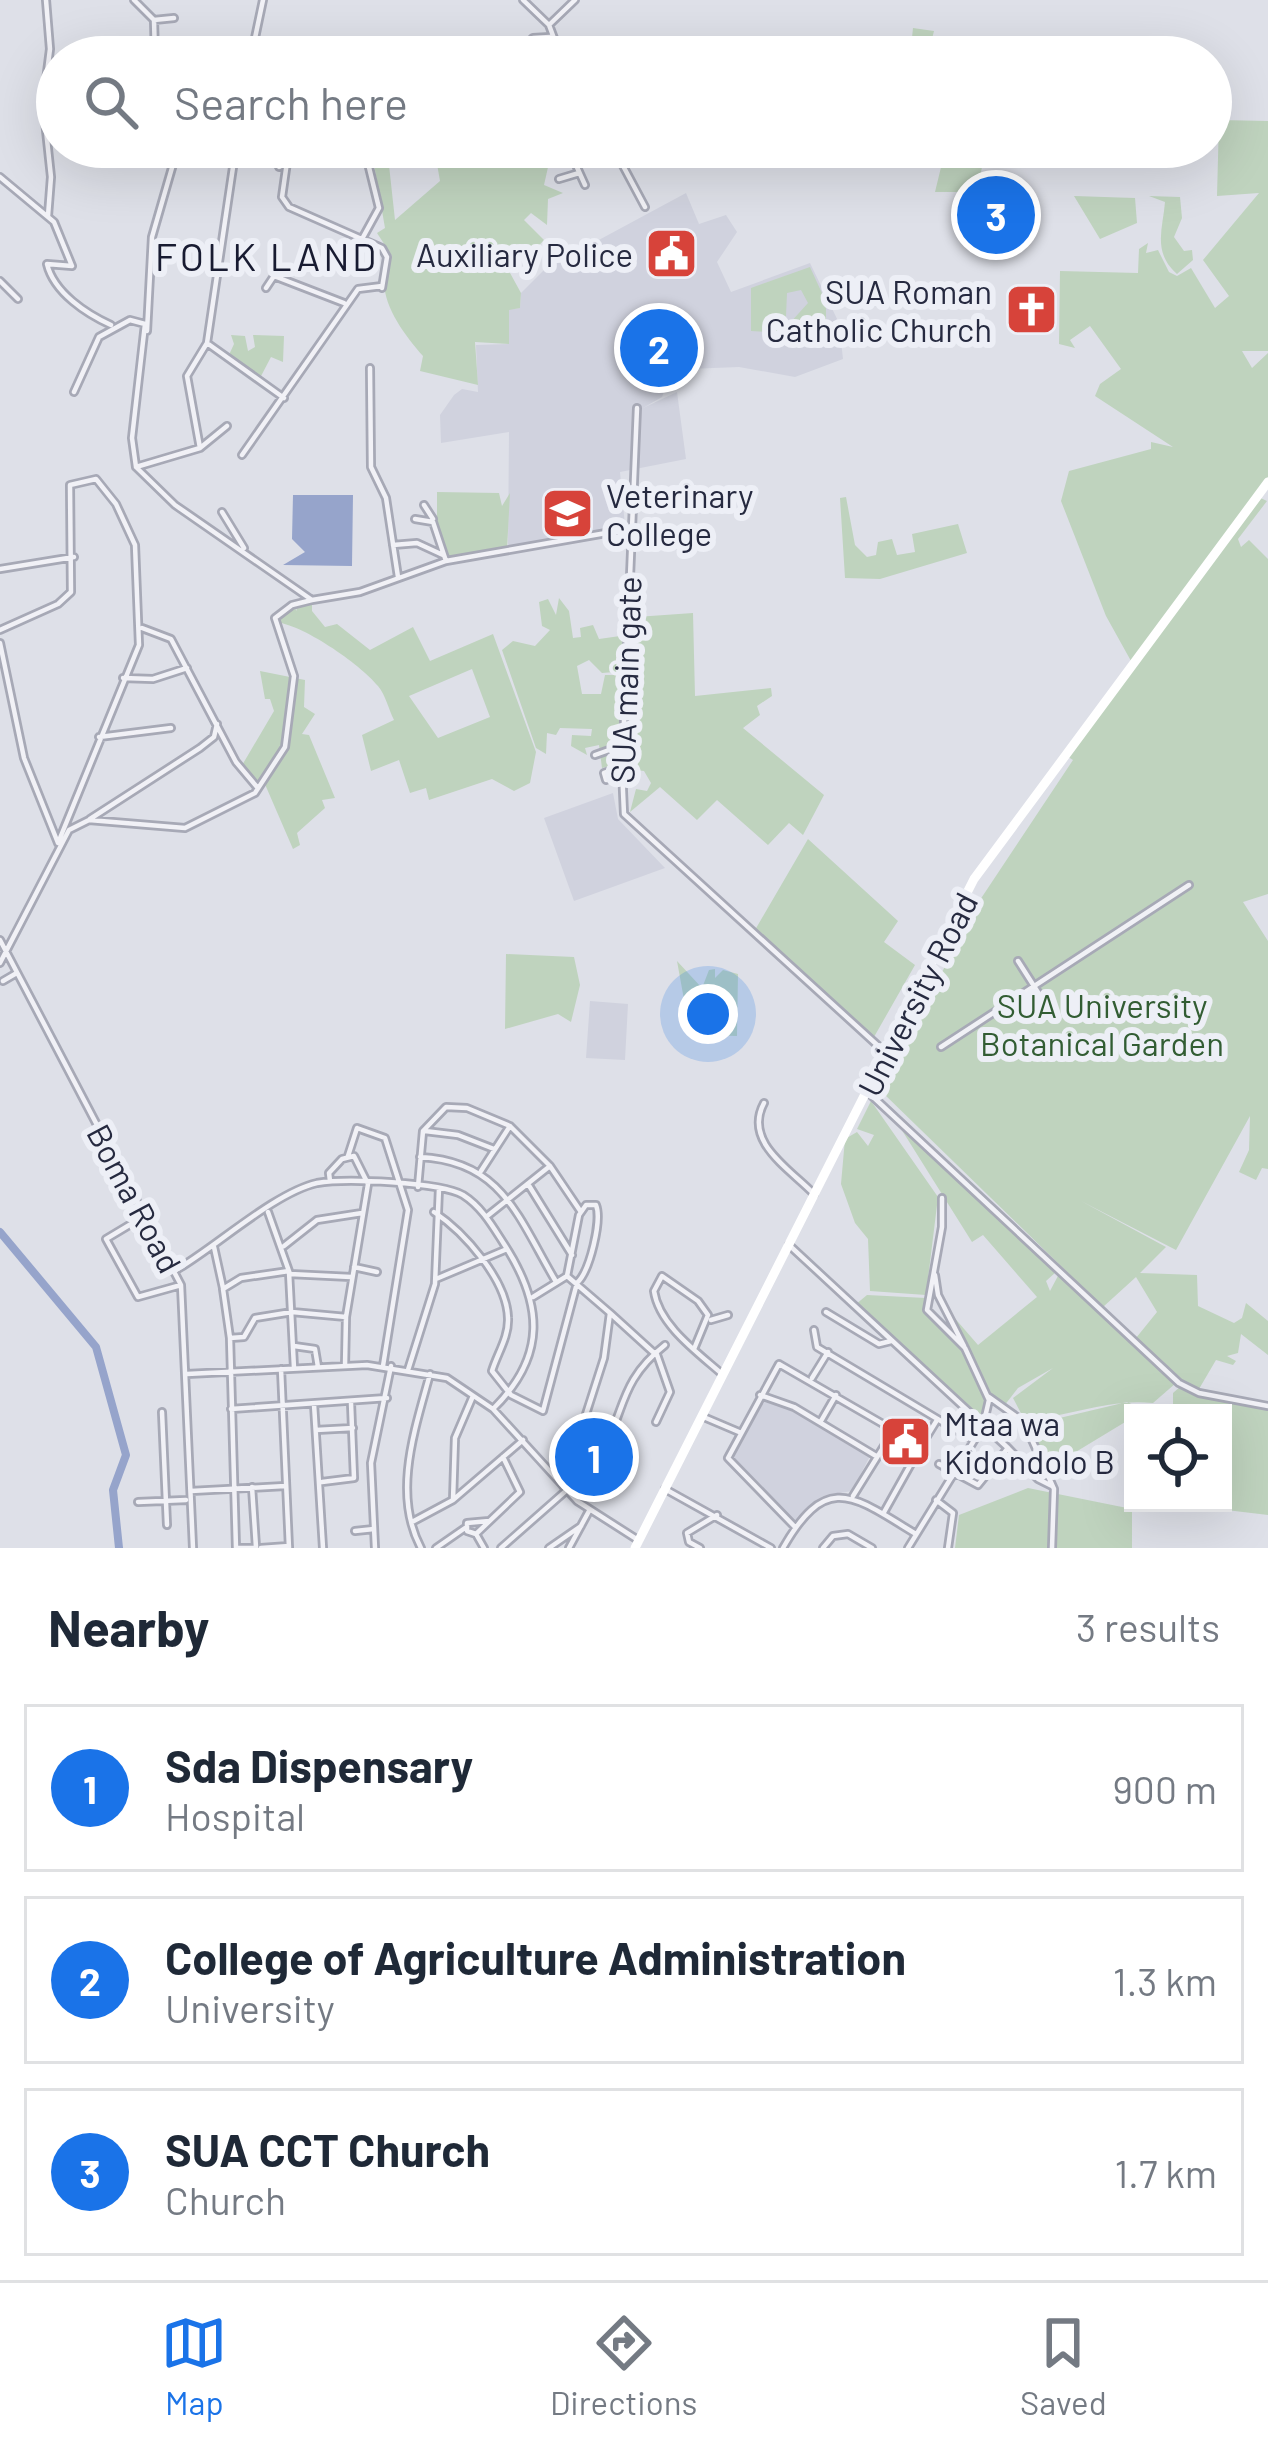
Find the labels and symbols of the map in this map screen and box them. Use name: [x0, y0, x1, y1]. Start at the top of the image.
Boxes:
pin: 3: [957, 170, 1035, 260]
public building icon: Auxiliary Police: [644, 226, 700, 282]
district label: FOLK LAND: [155, 232, 379, 279]
place label: Auxiliary Police: [416, 234, 633, 274]
place label: SUA Roman Catholic Church: [766, 271, 992, 349]
church icon: SUA Roman Catholic Church: [1003, 282, 1059, 338]
pin: 2: [620, 303, 698, 393]
place label: Veterinary College: [606, 475, 754, 553]
school or university icon: Veterinary College: [539, 486, 595, 542]
street label: SUA main gate: [601, 576, 649, 784]
street label: University Road: [848, 885, 986, 1103]
your location: [678, 984, 738, 1044]
park label: SUA University Botanical Garden: [980, 985, 1224, 1063]
street label: Boma Road: [79, 1117, 191, 1279]
place label: Mtaa wa Kidondolo B: [944, 1403, 1115, 1481]
pin: 1: [555, 1412, 633, 1502]
public building icon: Mtaa wa Kidondolo B: [877, 1414, 933, 1470]

